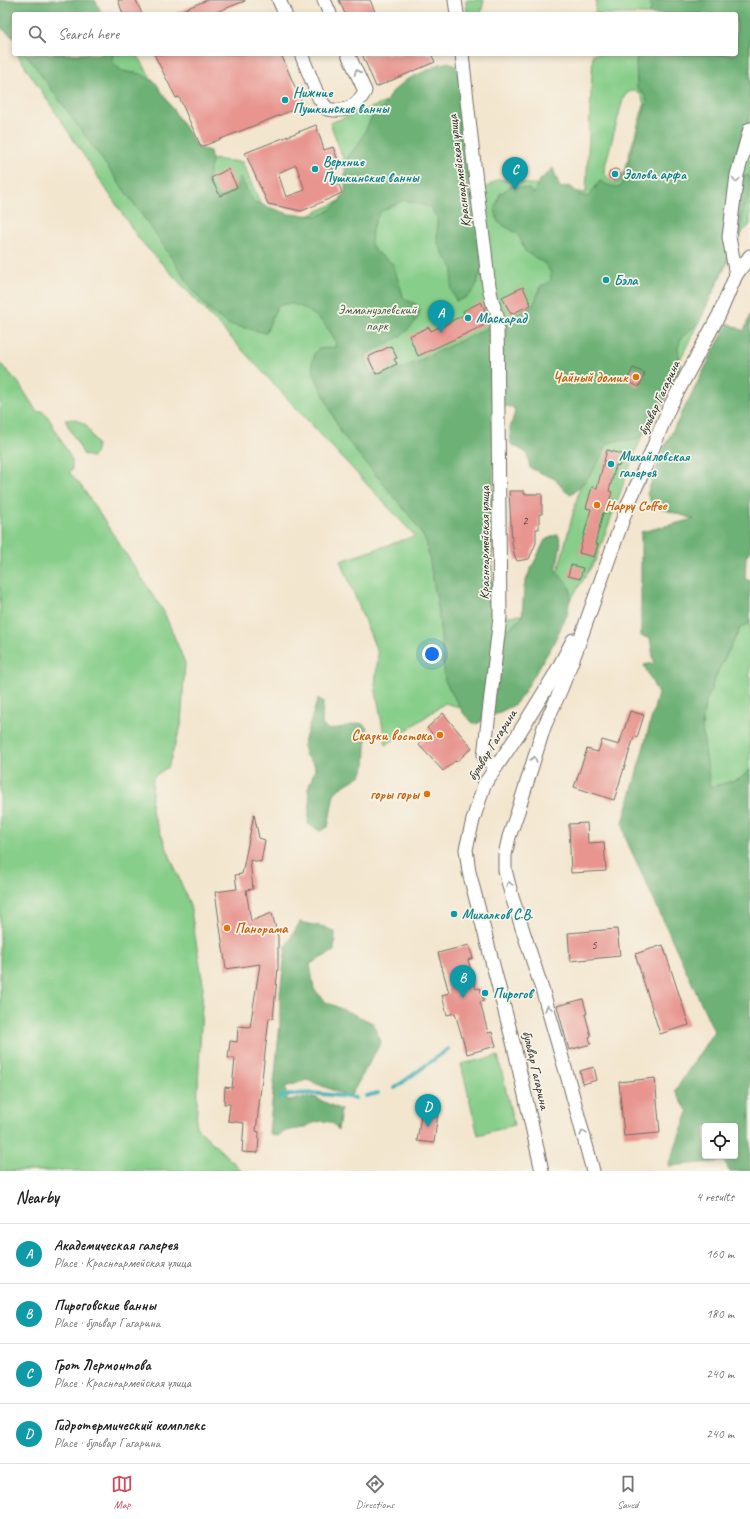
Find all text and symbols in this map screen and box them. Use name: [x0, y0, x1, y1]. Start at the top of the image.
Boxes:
search box: [12, 12, 738, 56]
icon: search: [26, 23, 48, 45]
text: Search here: [58, 25, 119, 44]
one-way arrow: [353, 69, 361, 76]
place label: Нижние Пушкинские ванны: [293, 84, 390, 117]
marker: Нижние Пушкинские ванны: [280, 95, 290, 105]
street label: Красноармейская улица: [443, 112, 474, 228]
place label: Верхние Пушкинские ванны: [323, 153, 420, 186]
pin: C: [502, 157, 528, 190]
marker: Верхние Пушкинские ванны: [310, 164, 320, 174]
place label: Эолова арфа: [623, 166, 687, 183]
marker: Эолова арфа: [610, 169, 620, 179]
one-way arrow: [732, 177, 741, 183]
place label: Бэла: [614, 272, 639, 289]
marker: Бэла: [601, 275, 611, 285]
pin: A: [428, 300, 454, 333]
park label: Эммануэлевский парк: [337, 301, 418, 334]
place label: Маскарад: [476, 310, 528, 327]
marker: Маскарад: [463, 313, 473, 323]
street label: бульвар Гагарина: [634, 357, 684, 438]
place label: Чайный домик: [553, 369, 629, 386]
marker: Чайный домик: [631, 372, 641, 382]
place label: Михайловская галерея: [619, 448, 691, 481]
marker: Михайловская галерея: [606, 459, 616, 469]
street label: Красноармейская улица: [476, 485, 493, 600]
place label: Happy Coffee: [605, 497, 668, 514]
marker: Happy Coffee: [592, 500, 602, 510]
house number: 2: [522, 513, 529, 529]
your location: [422, 644, 442, 664]
street label: бульвар Гагарина: [464, 705, 521, 784]
place label: Сказки востока: [351, 727, 433, 745]
marker: Сказки востока: [435, 730, 445, 740]
one-way arrow: [529, 756, 538, 763]
place label: горы горы: [370, 786, 420, 803]
marker: горы горы: [422, 789, 432, 799]
one-way arrow: [505, 881, 513, 887]
place label: Михалков С.В.: [462, 906, 533, 923]
marker: Михалков С.В.: [449, 909, 459, 919]
place label: Панорама: [235, 920, 289, 937]
marker: Панорама: [222, 923, 232, 933]
house number: 5: [591, 937, 597, 953]
pin: B: [450, 965, 476, 998]
place label: Пирогов: [493, 985, 536, 1002]
marker: Пирогов: [480, 988, 490, 998]
one-way arrow: [544, 1005, 553, 1012]
street label: бульвар Гагарина: [519, 1029, 554, 1112]
pin: D: [415, 1094, 441, 1127]
map controls: [702, 1123, 738, 1159]
button: locate: [702, 1123, 738, 1159]
one-way arrow: [579, 1130, 588, 1137]
text: Nearby: [16, 1187, 59, 1208]
text: 4 results: [696, 1189, 734, 1205]
text: Академическая галерея: [54, 1236, 178, 1255]
text: A: [26, 1246, 32, 1262]
text: 160 m: [706, 1246, 734, 1262]
text: Place · Красноармейская улица: [54, 1255, 191, 1271]
text: Пироговские ванны: [54, 1296, 156, 1315]
text: B: [26, 1306, 32, 1322]
text: 180 m: [706, 1306, 734, 1322]
text: Place · бульвар Гагарина: [54, 1315, 160, 1331]
text: Грот Лермонтова: [54, 1356, 151, 1375]
text: C: [26, 1366, 32, 1382]
text: 240 m: [706, 1366, 734, 1382]
text: Place · Красноармейская улица: [54, 1375, 191, 1391]
text: Гидротермический комплекс: [54, 1416, 205, 1435]
text: D: [25, 1426, 33, 1442]
text: 240 m: [706, 1426, 734, 1442]
text: Place · бульвар Гагарина: [54, 1435, 160, 1451]
tab: Map: [111, 1473, 133, 1511]
tab: Directions: [356, 1473, 394, 1511]
tab: Saved: [617, 1473, 639, 1511]

